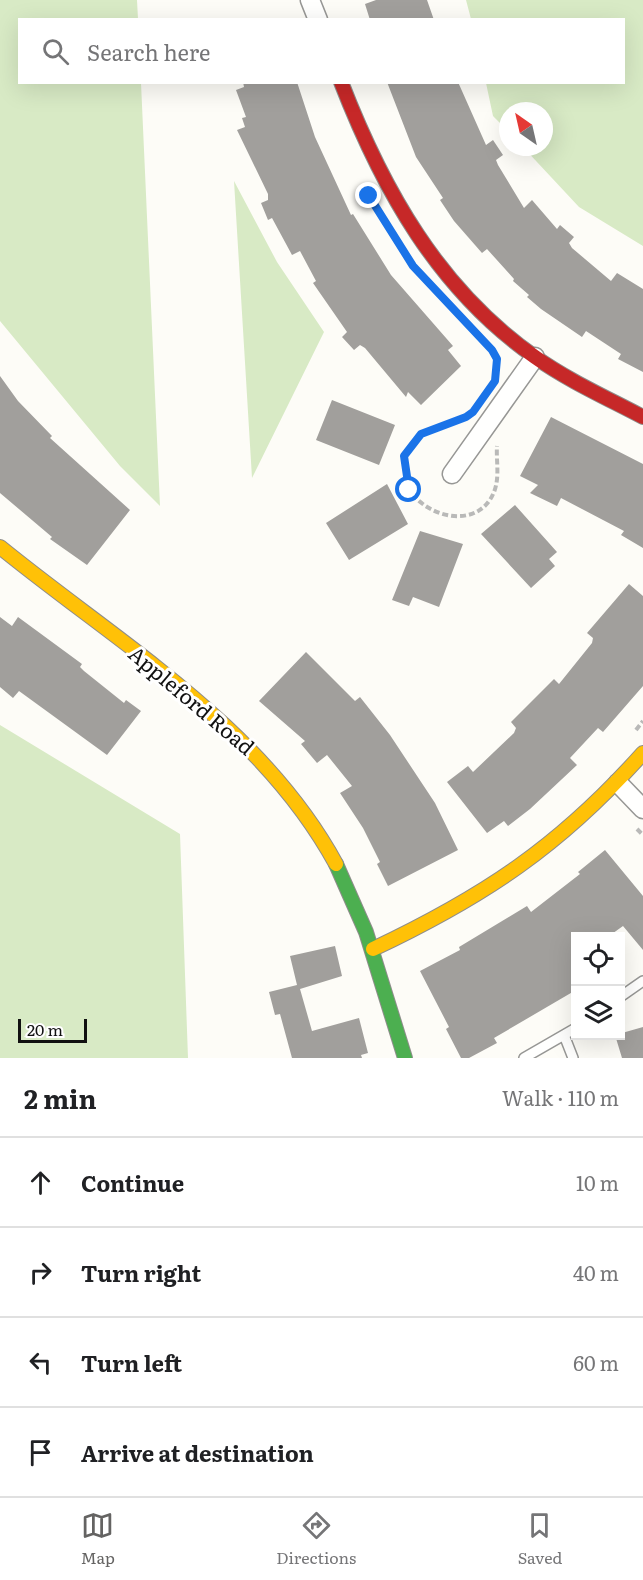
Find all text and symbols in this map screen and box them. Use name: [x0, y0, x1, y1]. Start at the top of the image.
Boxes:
search box: [18, 18, 625, 84]
icon: search: [39, 35, 72, 68]
text: Search here: [87, 35, 210, 68]
north arrow: [499, 102, 553, 156]
route end: [355, 182, 381, 208]
route start: [395, 476, 421, 502]
street label: Appleford Road: [123, 637, 262, 761]
map controls: [571, 932, 625, 1040]
button: locate: [571, 932, 625, 986]
button: layers: [571, 986, 625, 1040]
scale bar: [18, 1016, 87, 1044]
text: 20 m: [27, 1017, 63, 1041]
text: 2 min: [24, 1078, 97, 1117]
text: Walk · 110 m: [502, 1082, 619, 1112]
icon: ahead: [24, 1166, 57, 1199]
text: Continue: [81, 1166, 184, 1199]
text: 10 m: [576, 1167, 619, 1197]
icon: right: [24, 1256, 57, 1289]
text: Turn right: [81, 1256, 201, 1289]
text: 40 m: [573, 1257, 619, 1287]
icon: left: [24, 1346, 57, 1379]
text: Turn left: [81, 1346, 182, 1379]
text: 60 m: [573, 1347, 619, 1377]
icon: arrive: [24, 1436, 57, 1469]
text: Arrive at destination: [81, 1436, 314, 1469]
tab: Map: [81, 1509, 115, 1569]
tab: Directions: [276, 1509, 356, 1569]
tab: Saved: [518, 1509, 562, 1569]

